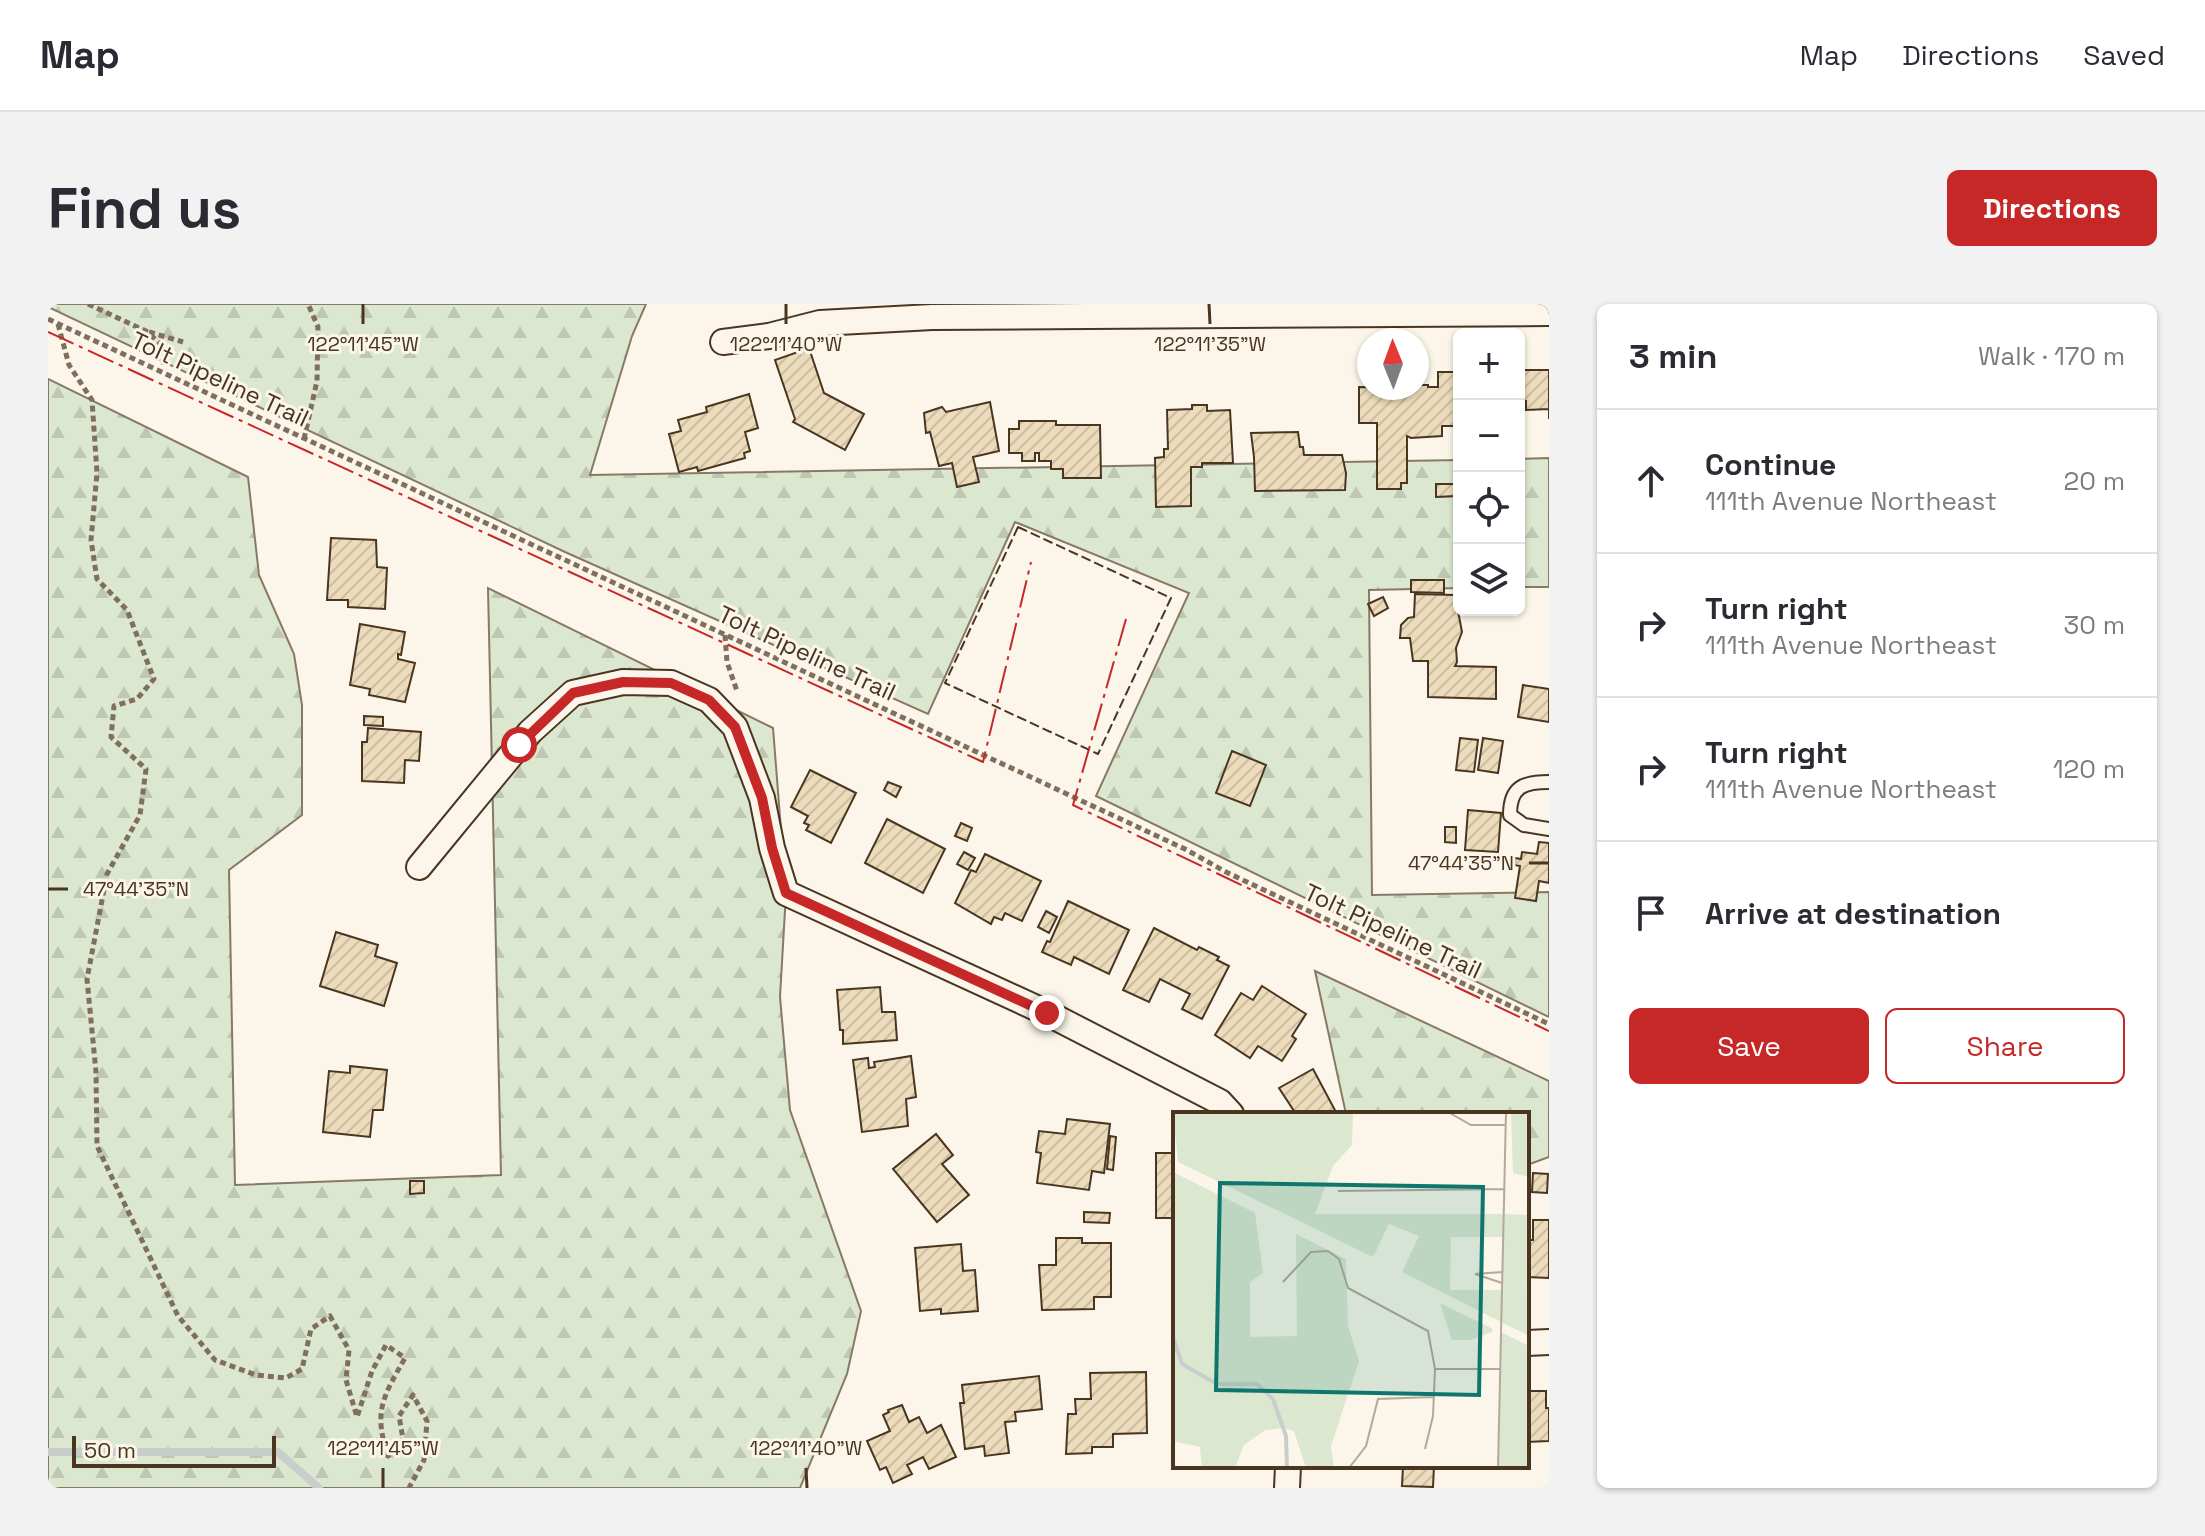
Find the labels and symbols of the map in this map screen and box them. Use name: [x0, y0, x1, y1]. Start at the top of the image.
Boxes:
street label: Tolt Pipeline Trail: [126, 324, 314, 434]
north arrow: [1357, 328, 1429, 400]
text: 122°11'45"W: [307, 331, 419, 357]
text: 122°11'40"W: [730, 331, 842, 357]
text: 122°11'35"W: [1154, 331, 1266, 357]
street label: Tolt Pipeline Trail: [713, 598, 901, 708]
route start: [501, 727, 537, 763]
text: 47°44'35"N: [1408, 850, 1514, 876]
text: 47°44'35"N: [83, 876, 189, 902]
street label: Tolt Pipeline Trail: [1299, 876, 1487, 986]
route end: [1029, 995, 1065, 1031]
inset map: [1173, 1112, 1529, 1468]
scale bar: [72, 1432, 276, 1468]
text: 122°11'45"W: [327, 1435, 439, 1461]
text: 122°11'40"W: [750, 1435, 862, 1461]

